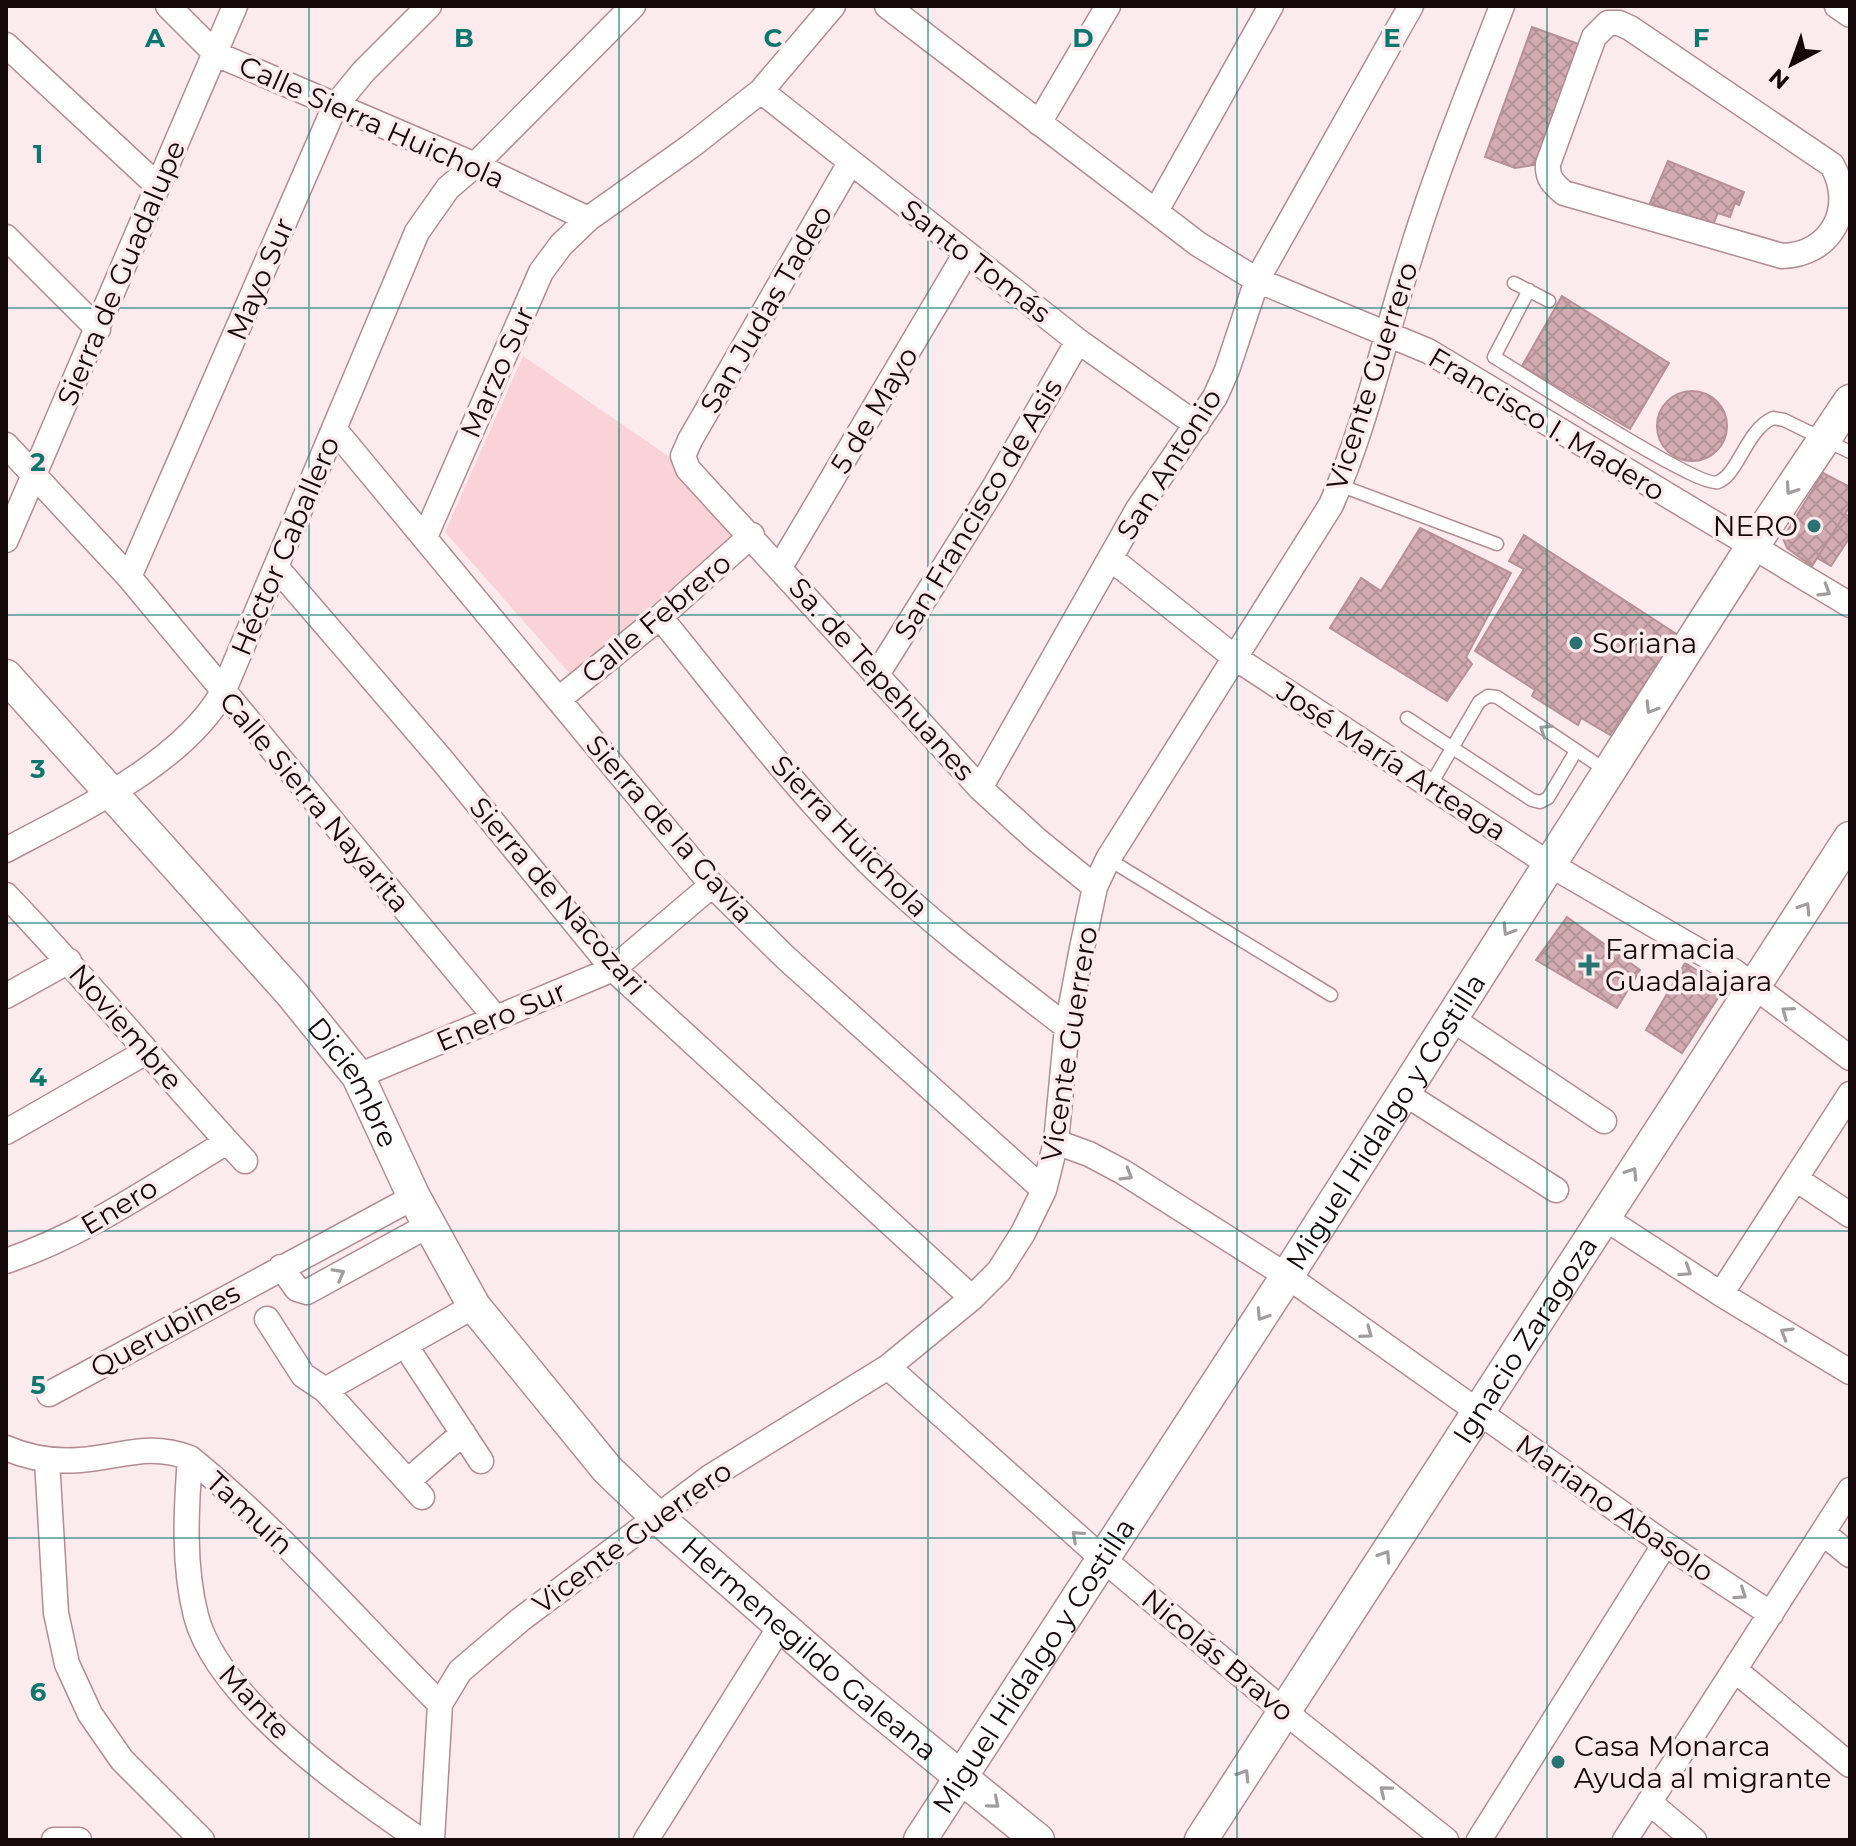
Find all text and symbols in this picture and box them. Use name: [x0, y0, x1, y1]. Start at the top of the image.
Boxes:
text: A: [144, 22, 166, 54]
text: B: [454, 22, 474, 54]
text: C: [764, 22, 783, 54]
text: D: [1072, 22, 1094, 54]
text: E: [1383, 22, 1401, 54]
text: F: [1693, 22, 1709, 54]
north arrow: [1752, 24, 1832, 104]
street label: Calle Sierra Huichola: [234, 48, 510, 196]
text: N: [1764, 63, 1795, 95]
street label: Sierra de Guadalupe: [50, 135, 192, 411]
text: 1: [33, 138, 43, 170]
street label: Santo Tomás: [894, 192, 1058, 330]
street label: San Judas Tadeo: [693, 199, 839, 419]
street label: Mayo Sur: [219, 213, 301, 345]
street label: Vicente Guerrero: [1319, 258, 1425, 494]
street label: Marzo Sur: [453, 301, 541, 443]
street label: Francisco I. Madero: [1423, 340, 1671, 508]
street label: 5 de Mayo: [823, 341, 925, 479]
street label: San Francisco de Asis: [887, 372, 1069, 646]
street label: San Antonio: [1109, 382, 1229, 546]
street label: Héctor Caballero: [224, 431, 346, 661]
text: 2: [30, 446, 46, 478]
one-way arrow: [1786, 480, 1801, 494]
place label: NERO: [1713, 509, 1798, 543]
marker: NERO: [1805, 517, 1823, 535]
street label: Calle Febrero: [574, 546, 738, 690]
street label: Sa. de Tepehuanes: [782, 571, 982, 787]
one-way arrow: [1816, 581, 1831, 596]
place label: Soriana: [1592, 626, 1697, 660]
marker: Soriana: [1567, 634, 1585, 652]
street label: José María Arteaga: [1270, 674, 1513, 848]
street label: Calle Sierra Nayarita: [213, 685, 417, 919]
one-way arrow: [1645, 699, 1660, 714]
one-way arrow: [1539, 725, 1553, 740]
street label: Sierra de la Gavia: [579, 728, 761, 930]
street label: Sierra Huichola: [764, 748, 936, 924]
text: 3: [29, 753, 46, 785]
street label: Sierra de Nacozari: [463, 790, 653, 1002]
one-way arrow: [1795, 902, 1810, 917]
one-way arrow: [1502, 922, 1517, 936]
street label: Vicente Guerrero: [1034, 924, 1104, 1164]
place label: Farmacia Guadalajara: [1605, 932, 1772, 998]
marker: Farmacia Guadalajara: [1580, 956, 1598, 974]
street label: Noviembre: [62, 957, 190, 1097]
street label: Miguel Hidalgo y Costilla: [1278, 967, 1493, 1276]
street label: Enero Sur: [431, 973, 571, 1059]
one-way arrow: [1781, 1007, 1796, 1022]
street label: Diciembre: [300, 1010, 406, 1153]
text: 4: [29, 1061, 47, 1093]
one-way arrow: [1118, 1165, 1133, 1181]
one-way arrow: [1623, 1167, 1638, 1182]
street label: Enero: [75, 1170, 163, 1242]
street label: Ignacio Zaragoza: [1446, 1230, 1604, 1450]
one-way arrow: [1677, 1262, 1691, 1277]
one-way arrow: [330, 1268, 345, 1284]
street label: Querubines: [84, 1275, 246, 1385]
one-way arrow: [1257, 1306, 1272, 1321]
one-way arrow: [1358, 1324, 1373, 1338]
one-way arrow: [1780, 1327, 1795, 1343]
text: 5: [30, 1369, 46, 1401]
street label: Mariano Abasolo: [1509, 1427, 1721, 1589]
street label: Vicente Guerrero: [526, 1453, 738, 1621]
street label: Tamuín: [199, 1464, 301, 1562]
street label: Miguel Hidalgo y Costilla: [925, 1512, 1142, 1820]
street label: Hermenegildo Galeana: [675, 1530, 944, 1768]
one-way arrow: [1072, 1531, 1086, 1545]
one-way arrow: [1376, 1551, 1391, 1565]
street label: Nicolás Bravo: [1135, 1581, 1301, 1729]
one-way arrow: [1732, 1585, 1747, 1600]
street label: Mante: [212, 1658, 298, 1746]
text: 6: [30, 1676, 47, 1708]
place label: Casa Monarca Ayuda al migrante: [1574, 1729, 1831, 1795]
marker: Casa Monarca Ayuda al migrante: [1549, 1753, 1567, 1771]
one-way arrow: [1234, 1769, 1249, 1783]
one-way arrow: [1379, 1787, 1394, 1801]
one-way arrow: [985, 1793, 999, 1808]

